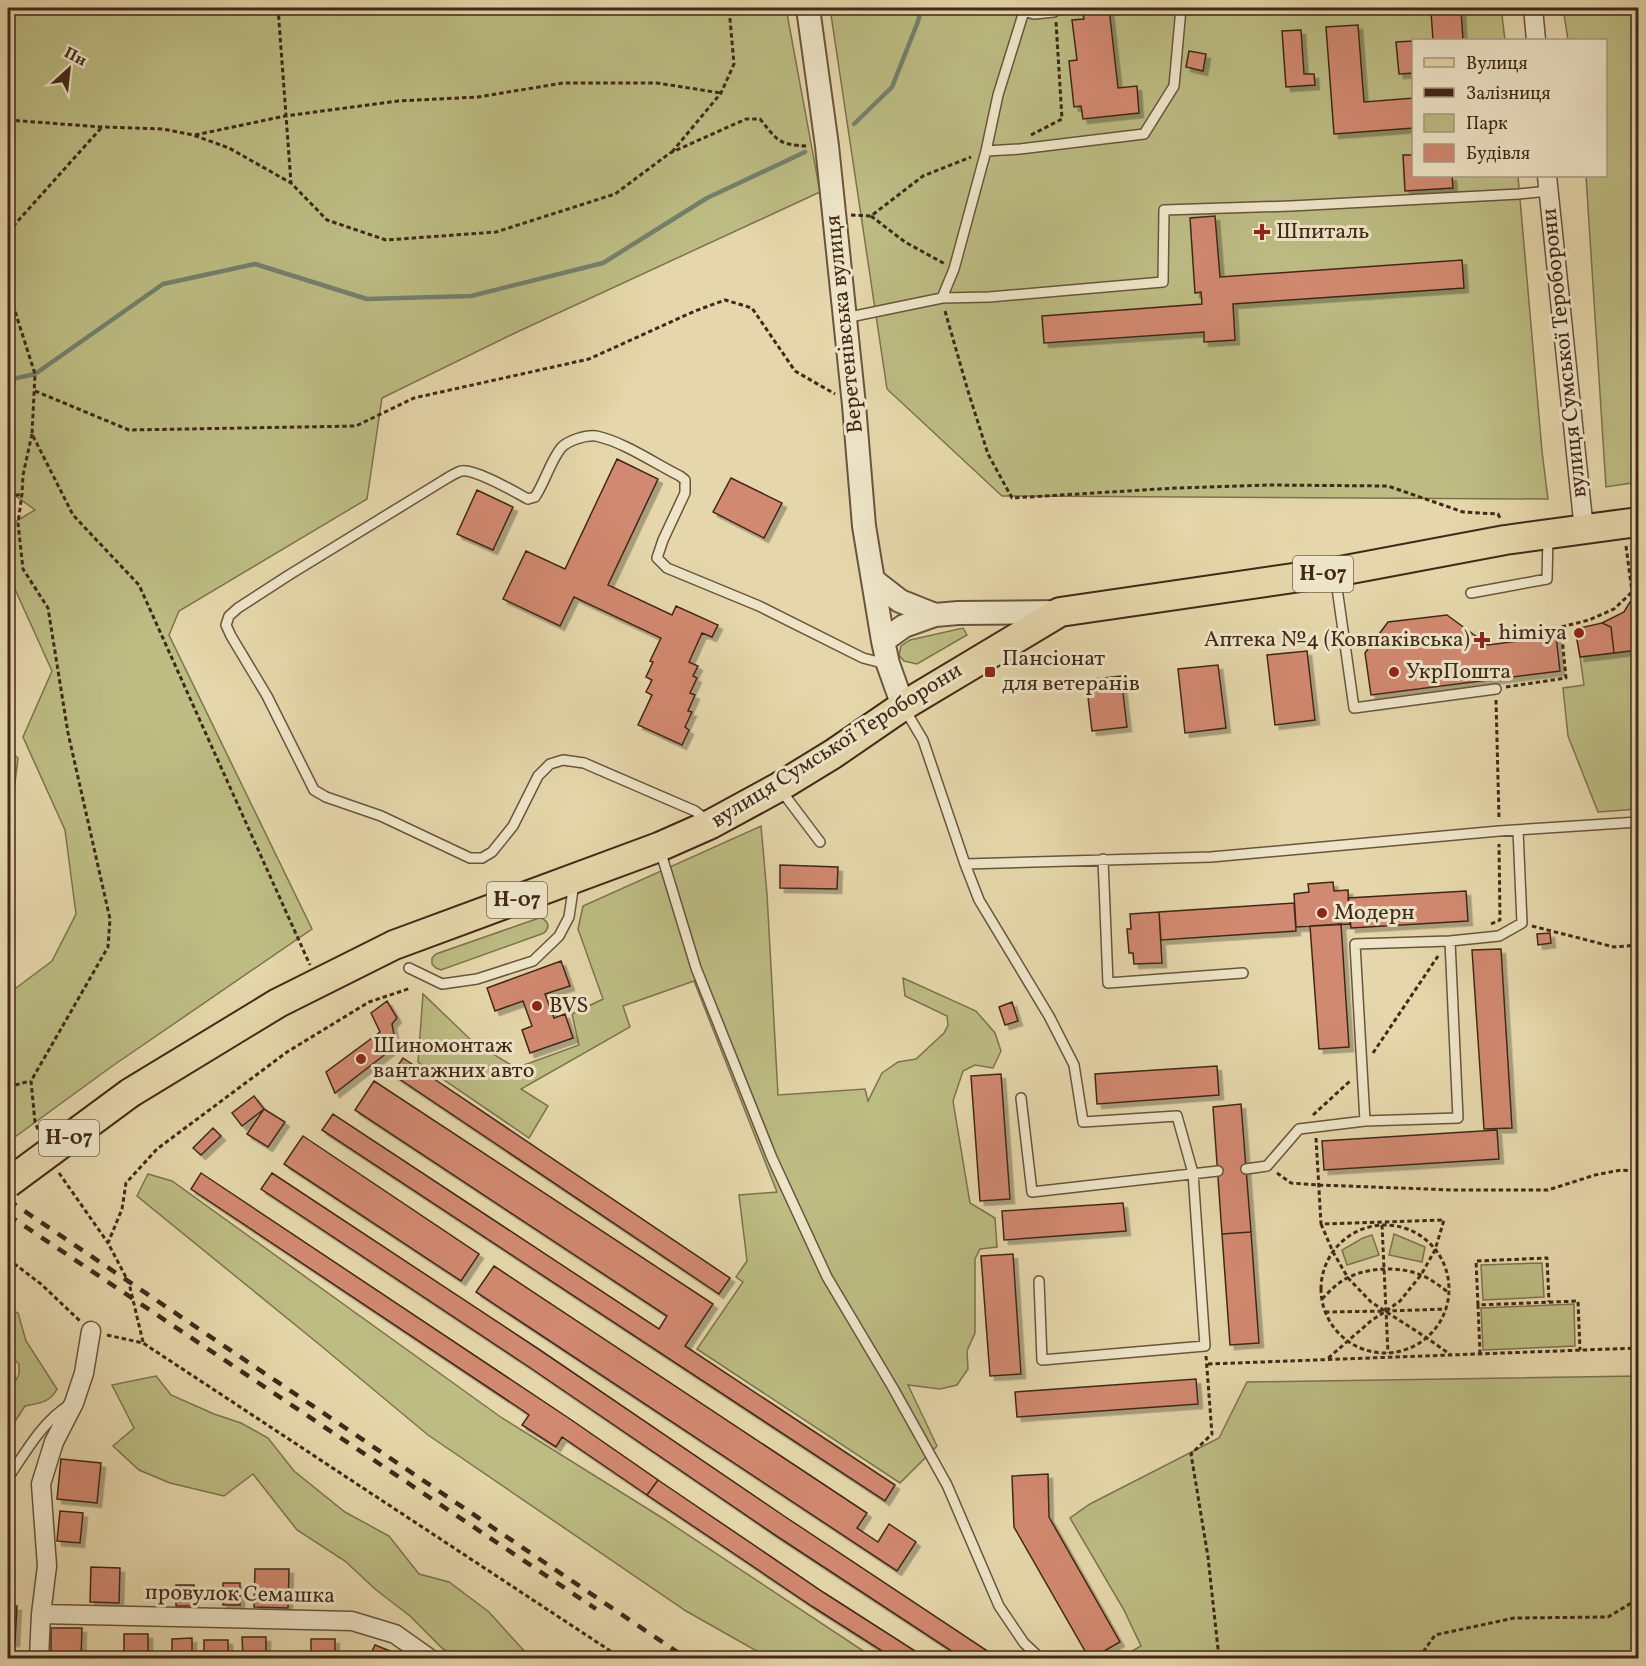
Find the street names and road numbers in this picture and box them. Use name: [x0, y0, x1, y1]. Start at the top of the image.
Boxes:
street label: вулиця Сумської Тероборони: [1534, 207, 1596, 499]
street label: Веретенівська вулиця: [818, 213, 872, 435]
road number: Н-07: [1293, 556, 1353, 592]
street label: вулиця Сумської Тероборони: [705, 656, 969, 836]
road number: Н-07: [487, 882, 547, 918]
road number: Н-07: [39, 1120, 99, 1156]
street label: провулок Семашка: [145, 1578, 335, 1612]

